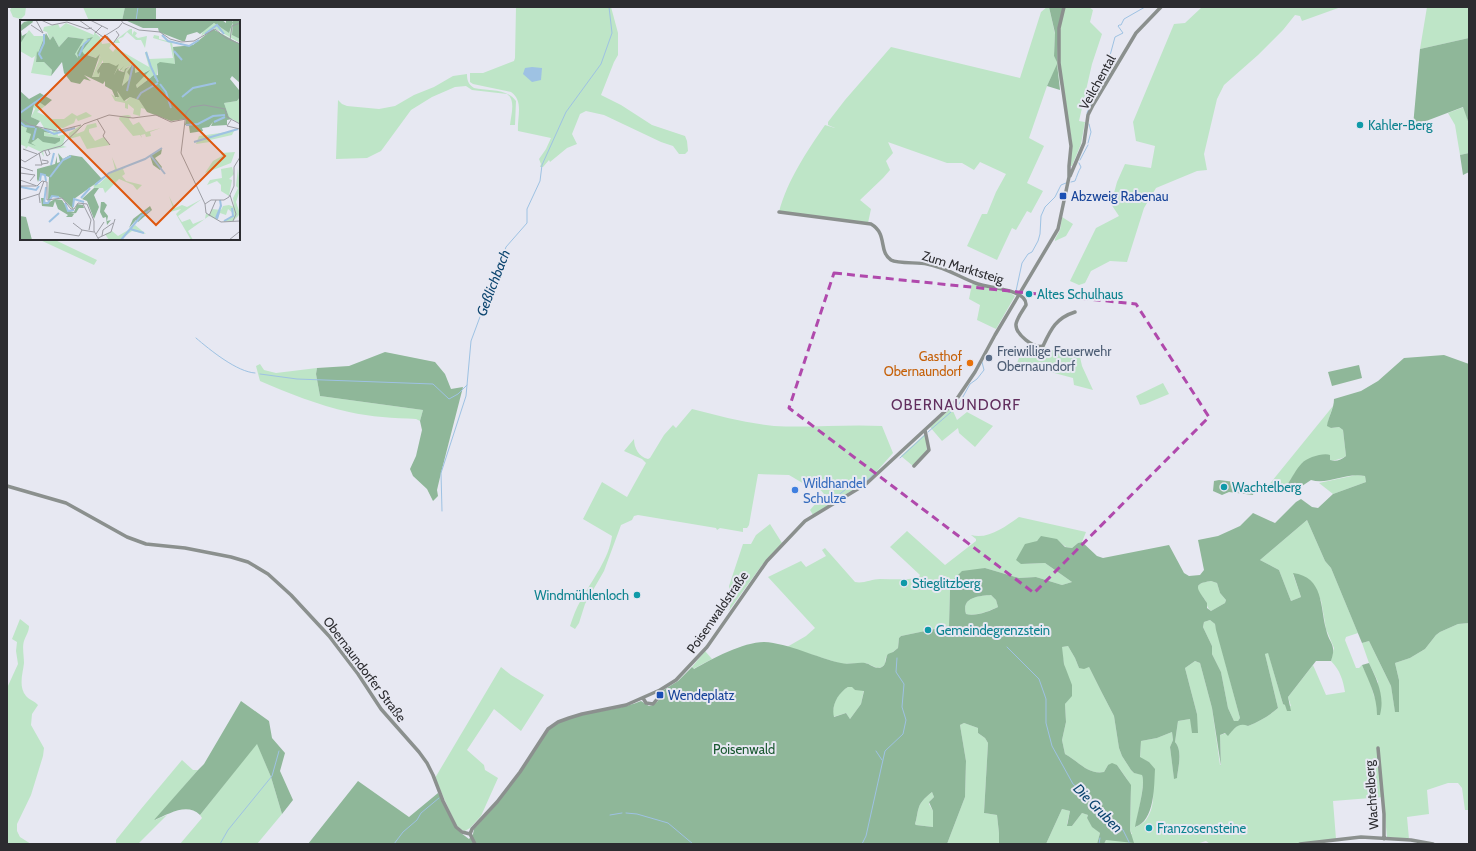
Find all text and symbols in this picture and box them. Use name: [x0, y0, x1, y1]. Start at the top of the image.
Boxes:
inset map: [20, 20, 240, 240]
street label: Veilchental: [1075, 52, 1119, 112]
place label: Kahler-Berg: [1368, 117, 1433, 133]
marker: Kahler-Berg: [1355, 120, 1365, 130]
place label: Abzweig Rabenau: [1071, 188, 1169, 204]
marker: Abzweig Rabenau: [1058, 191, 1068, 201]
water label: Geßlichbach: [472, 247, 514, 319]
street label: Zum Marktsteig: [920, 247, 1006, 287]
place label: Altes Schulhaus: [1037, 286, 1124, 302]
marker: Altes Schulhaus: [1024, 289, 1034, 299]
place label: Freiwillige Feuerwehr Obernaundorf: [997, 343, 1112, 374]
place label: Gasthof Obernaundorf: [884, 348, 963, 379]
marker: Freiwillige Feuerwehr Obernaundorf: [984, 353, 994, 363]
marker: Gasthof Obernaundorf: [965, 358, 975, 368]
district label: OBERNAUNDORF: [891, 396, 1021, 414]
place label: Wildhandel Schulze: [803, 475, 866, 506]
place label: Wachtelberg: [1232, 479, 1302, 495]
marker: Wachtelberg: [1219, 482, 1229, 492]
marker: Wildhandel Schulze: [790, 485, 800, 495]
street label: Poisenwaldstraße: [683, 568, 751, 656]
place label: Stieglitzberg: [912, 575, 981, 591]
marker: Stieglitzberg: [899, 578, 909, 588]
place label: Windmühlenloch: [534, 587, 629, 603]
marker: Windmühlenloch: [632, 590, 642, 600]
street label: Obernaundorfer Straße: [320, 613, 410, 725]
place label: Gemeindegrenzstein: [936, 622, 1050, 638]
marker: Gemeindegrenzstein: [923, 625, 933, 635]
place label: Wendeplatz: [668, 687, 735, 703]
marker: Wendeplatz: [655, 690, 665, 700]
park label: Poisenwald: [713, 741, 775, 757]
street label: Wachtelberg: [1361, 759, 1381, 830]
water label: Die Gruben: [1070, 780, 1126, 836]
place label: Franzosensteine: [1157, 820, 1247, 836]
marker: Franzosensteine: [1144, 823, 1154, 833]

